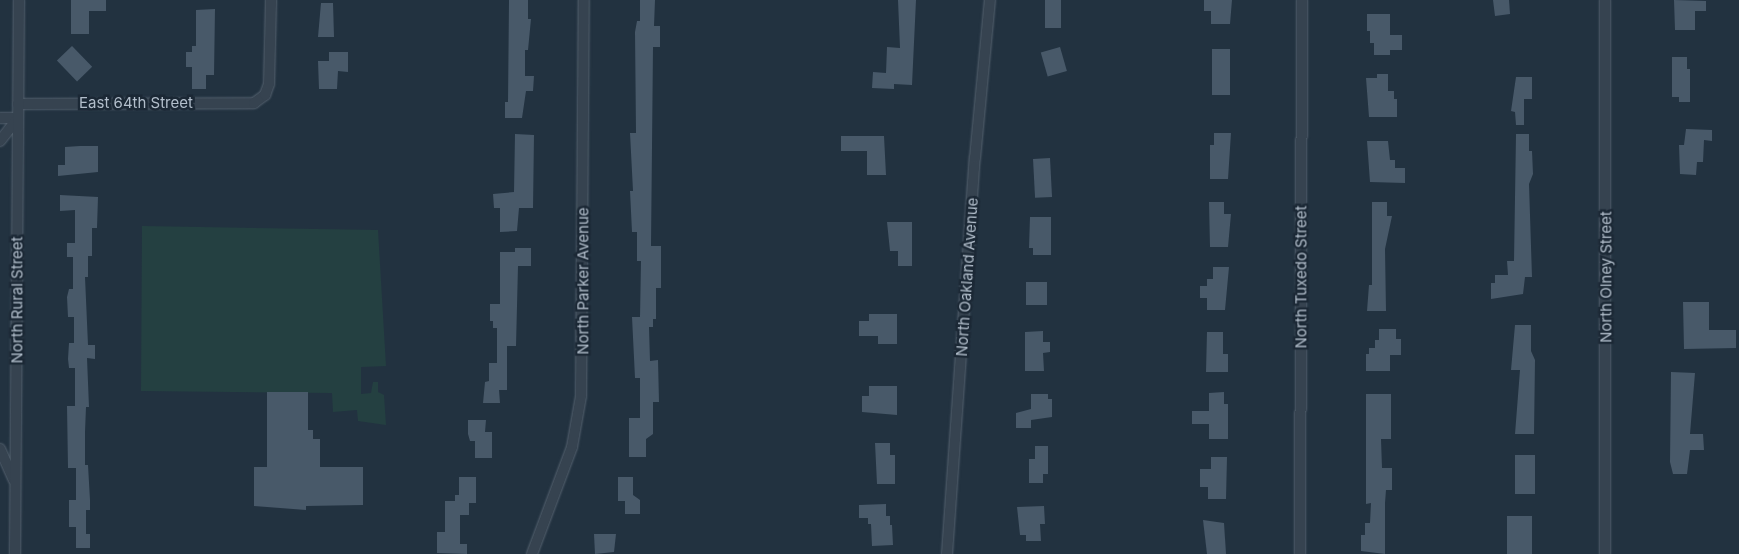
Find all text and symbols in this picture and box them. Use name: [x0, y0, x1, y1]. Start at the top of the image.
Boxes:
street label: East 64th Street: [79, 94, 193, 112]
street label: North Oakland Avenue: [952, 197, 982, 357]
street label: North Tuxedo Street: [1292, 206, 1310, 348]
street label: North Parker Avenue: [574, 207, 592, 355]
street label: North Olney Street: [1597, 211, 1615, 343]
street label: North Rural Street: [8, 237, 26, 363]

